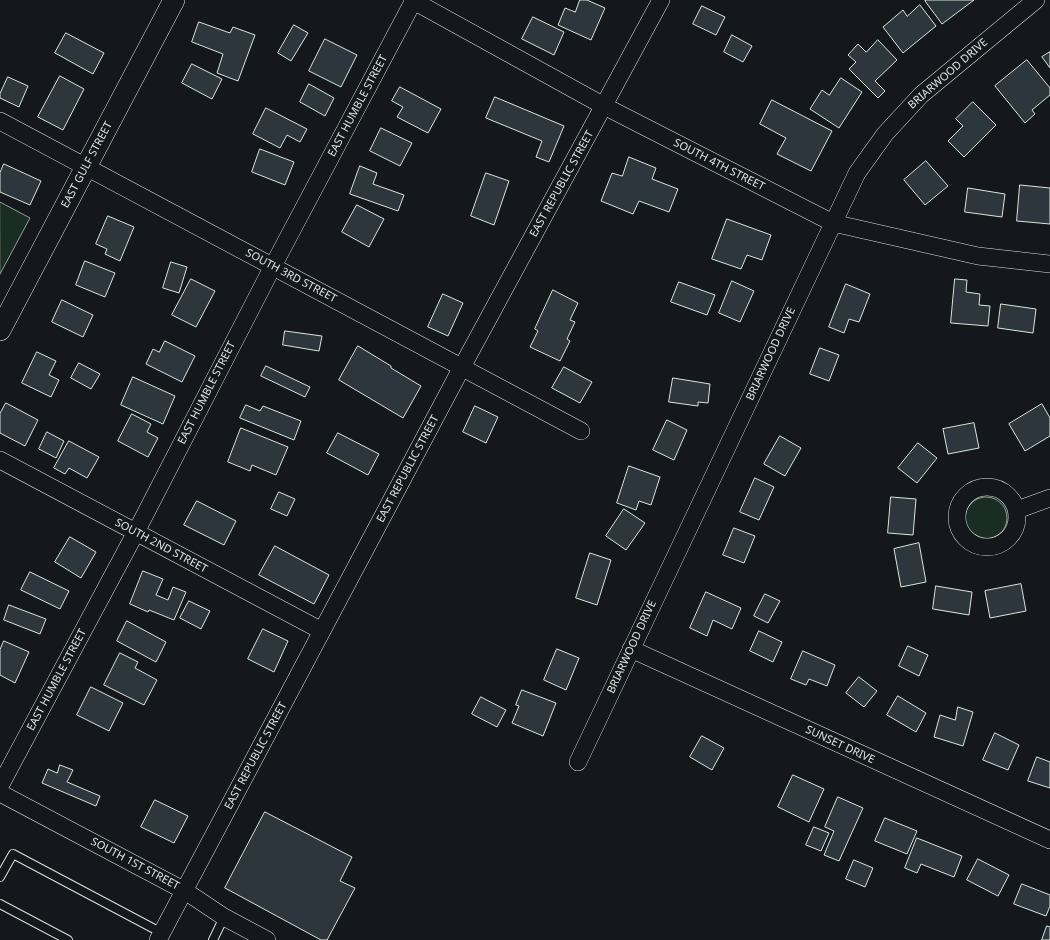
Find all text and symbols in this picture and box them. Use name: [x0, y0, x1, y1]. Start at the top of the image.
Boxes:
street label: BRIARWOOD DRIVE: [906, 36, 990, 112]
street label: EAST HUMBLE STREET: [326, 53, 390, 159]
street label: EAST GULF STREET: [59, 120, 115, 210]
street label: EAST REPUBLIC STREET: [527, 128, 597, 240]
street label: SOUTH 4TH STREET: [671, 136, 767, 194]
street label: SOUTH 3RD STREET: [243, 246, 339, 306]
street label: BRIARWOOD DRIVE: [744, 305, 798, 403]
street label: EAST HUMBLE STREET: [175, 339, 239, 447]
street label: EAST REPUBLIC STREET: [374, 413, 442, 525]
street label: SOUTH 2ND STREET: [113, 516, 209, 576]
street label: BRIARWOOD DRIVE: [605, 598, 659, 696]
street label: EAST HUMBLE STREET: [25, 627, 89, 733]
street label: EAST REPUBLIC STREET: [222, 700, 290, 812]
street label: SUNSET DRIVE: [803, 723, 877, 767]
street label: SOUTH 1ST STREET: [88, 835, 182, 893]

